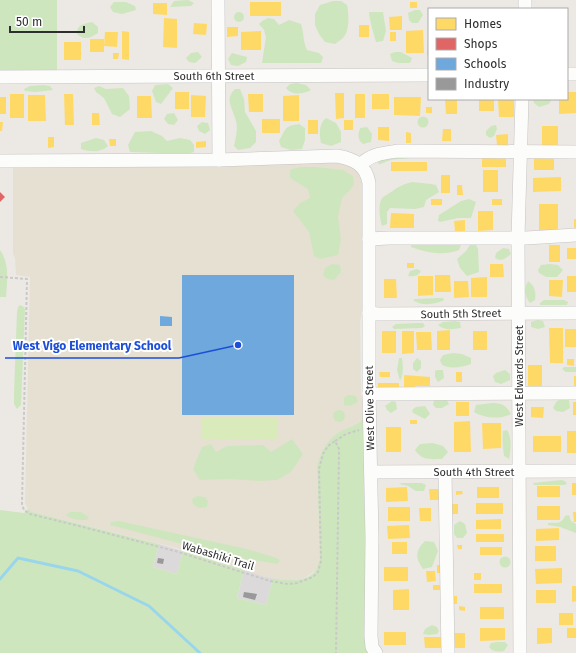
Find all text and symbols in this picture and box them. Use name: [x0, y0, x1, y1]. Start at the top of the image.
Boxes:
scale bar: [10, 8, 84, 34]
legend: [428, 8, 568, 100]
text: 50 m: [16, 15, 42, 29]
text: Homes: [464, 17, 502, 31]
text: Shops: [464, 37, 498, 51]
text: Schools: [464, 57, 507, 71]
street label: South 6th Street: [173, 70, 255, 83]
text: Industry: [464, 77, 509, 91]
street label: South 5th Street: [421, 307, 502, 321]
street label: West Edwards Street: [513, 325, 526, 427]
callout: West Vigo Elementary School: [5, 334, 179, 358]
text: West Vigo Elementary School: [13, 339, 172, 353]
street label: West Olive Street: [363, 365, 377, 451]
street label: South 4th Street: [433, 466, 515, 479]
street label: Wabashiki Trail: [180, 539, 256, 573]

